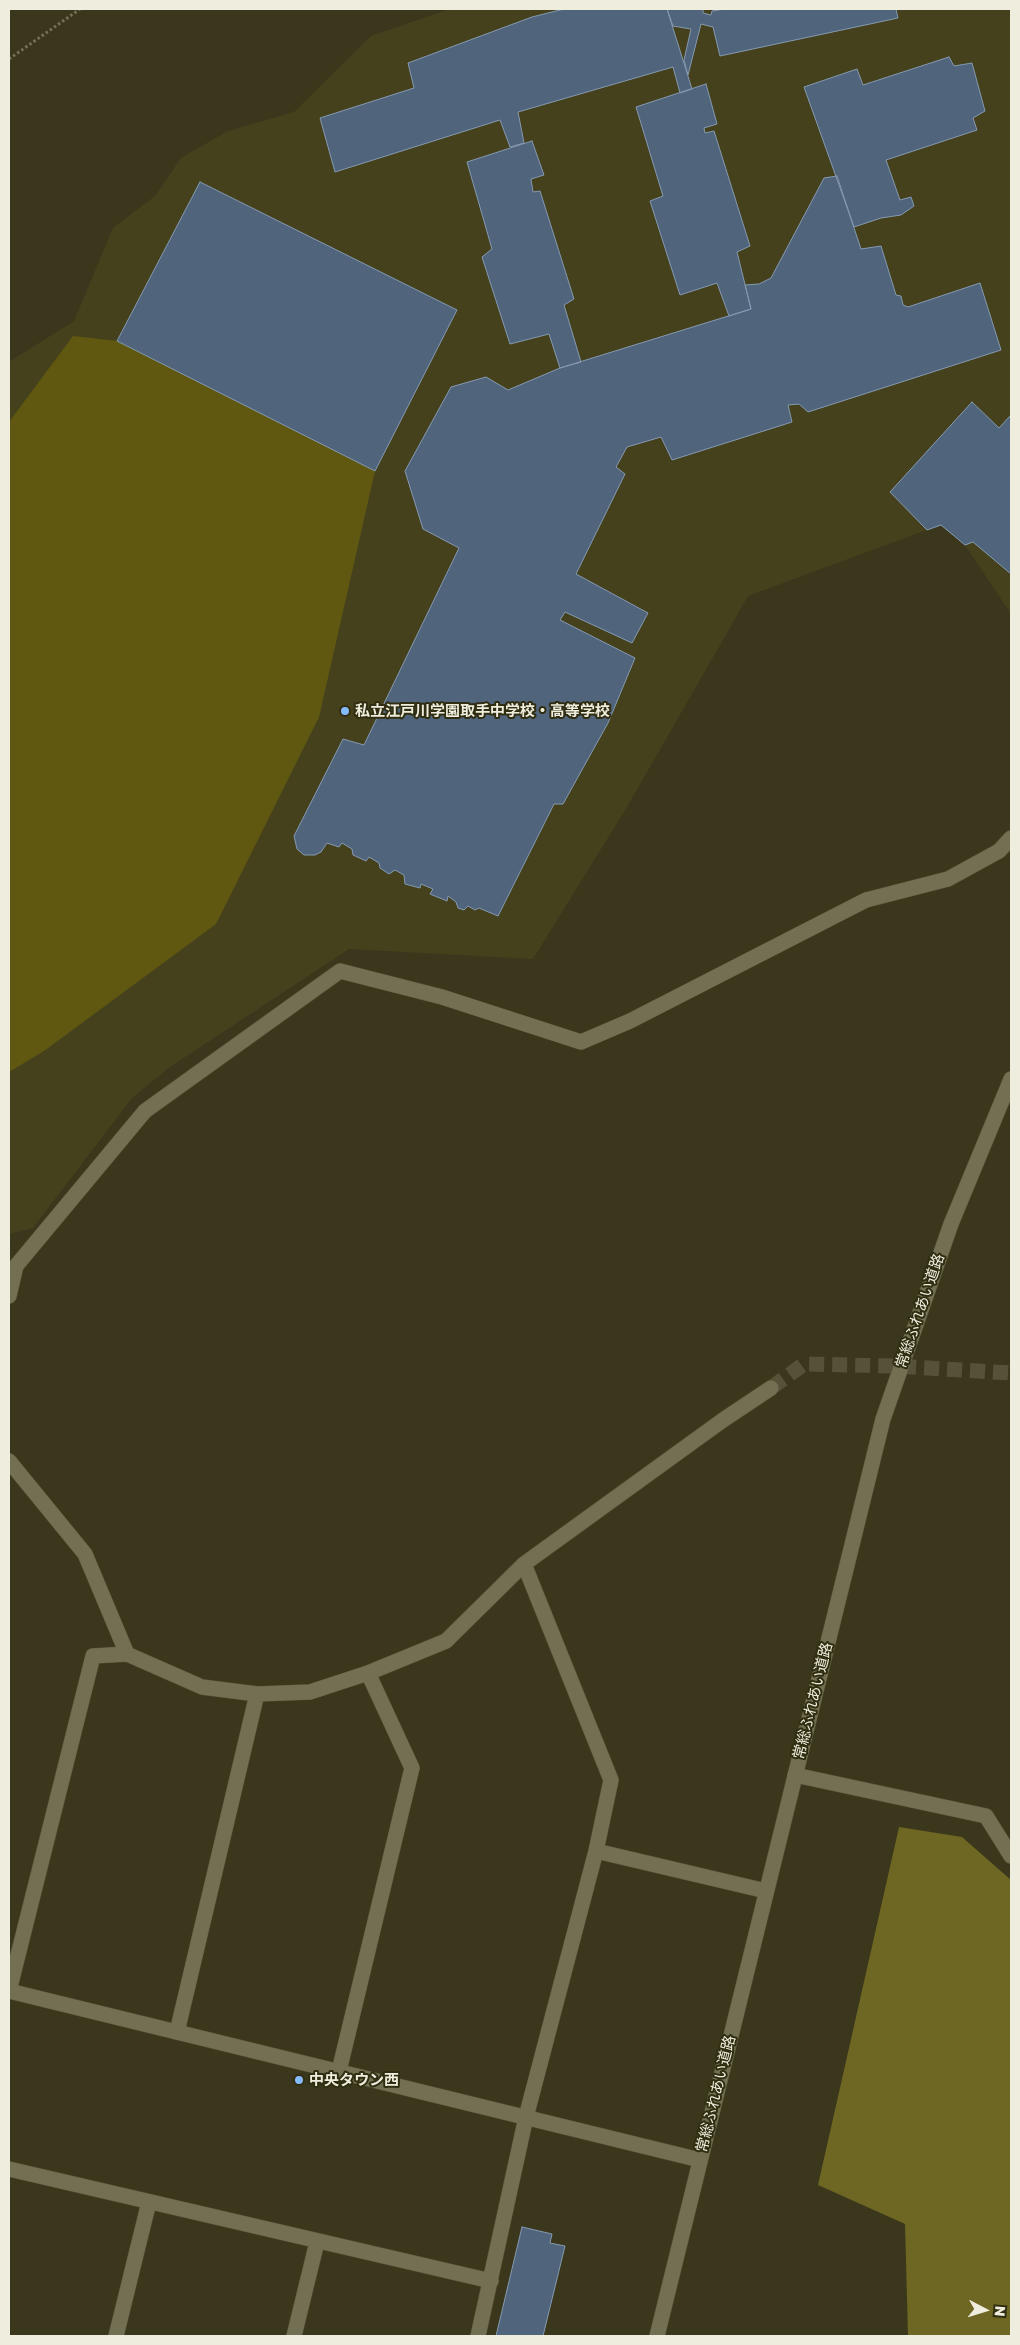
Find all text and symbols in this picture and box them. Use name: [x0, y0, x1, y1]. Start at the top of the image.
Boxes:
place label: 私立江戸川学園取手中学校・高等学校: [355, 702, 610, 720]
marker: 私立江戸川学園取手中学校・高等学校: [339, 705, 351, 717]
street label: 常総ふれあい道路: [892, 1251, 948, 1371]
street label: 常総ふれあい道路: [790, 1641, 836, 1761]
street label: 常総ふれあい道路: [693, 2034, 739, 2154]
place label: 中央タウン西: [309, 2071, 399, 2089]
marker: 中央タウン西: [293, 2074, 305, 2086]
north arrow: [960, 2285, 1010, 2335]
text: N: [992, 2305, 1009, 2317]

